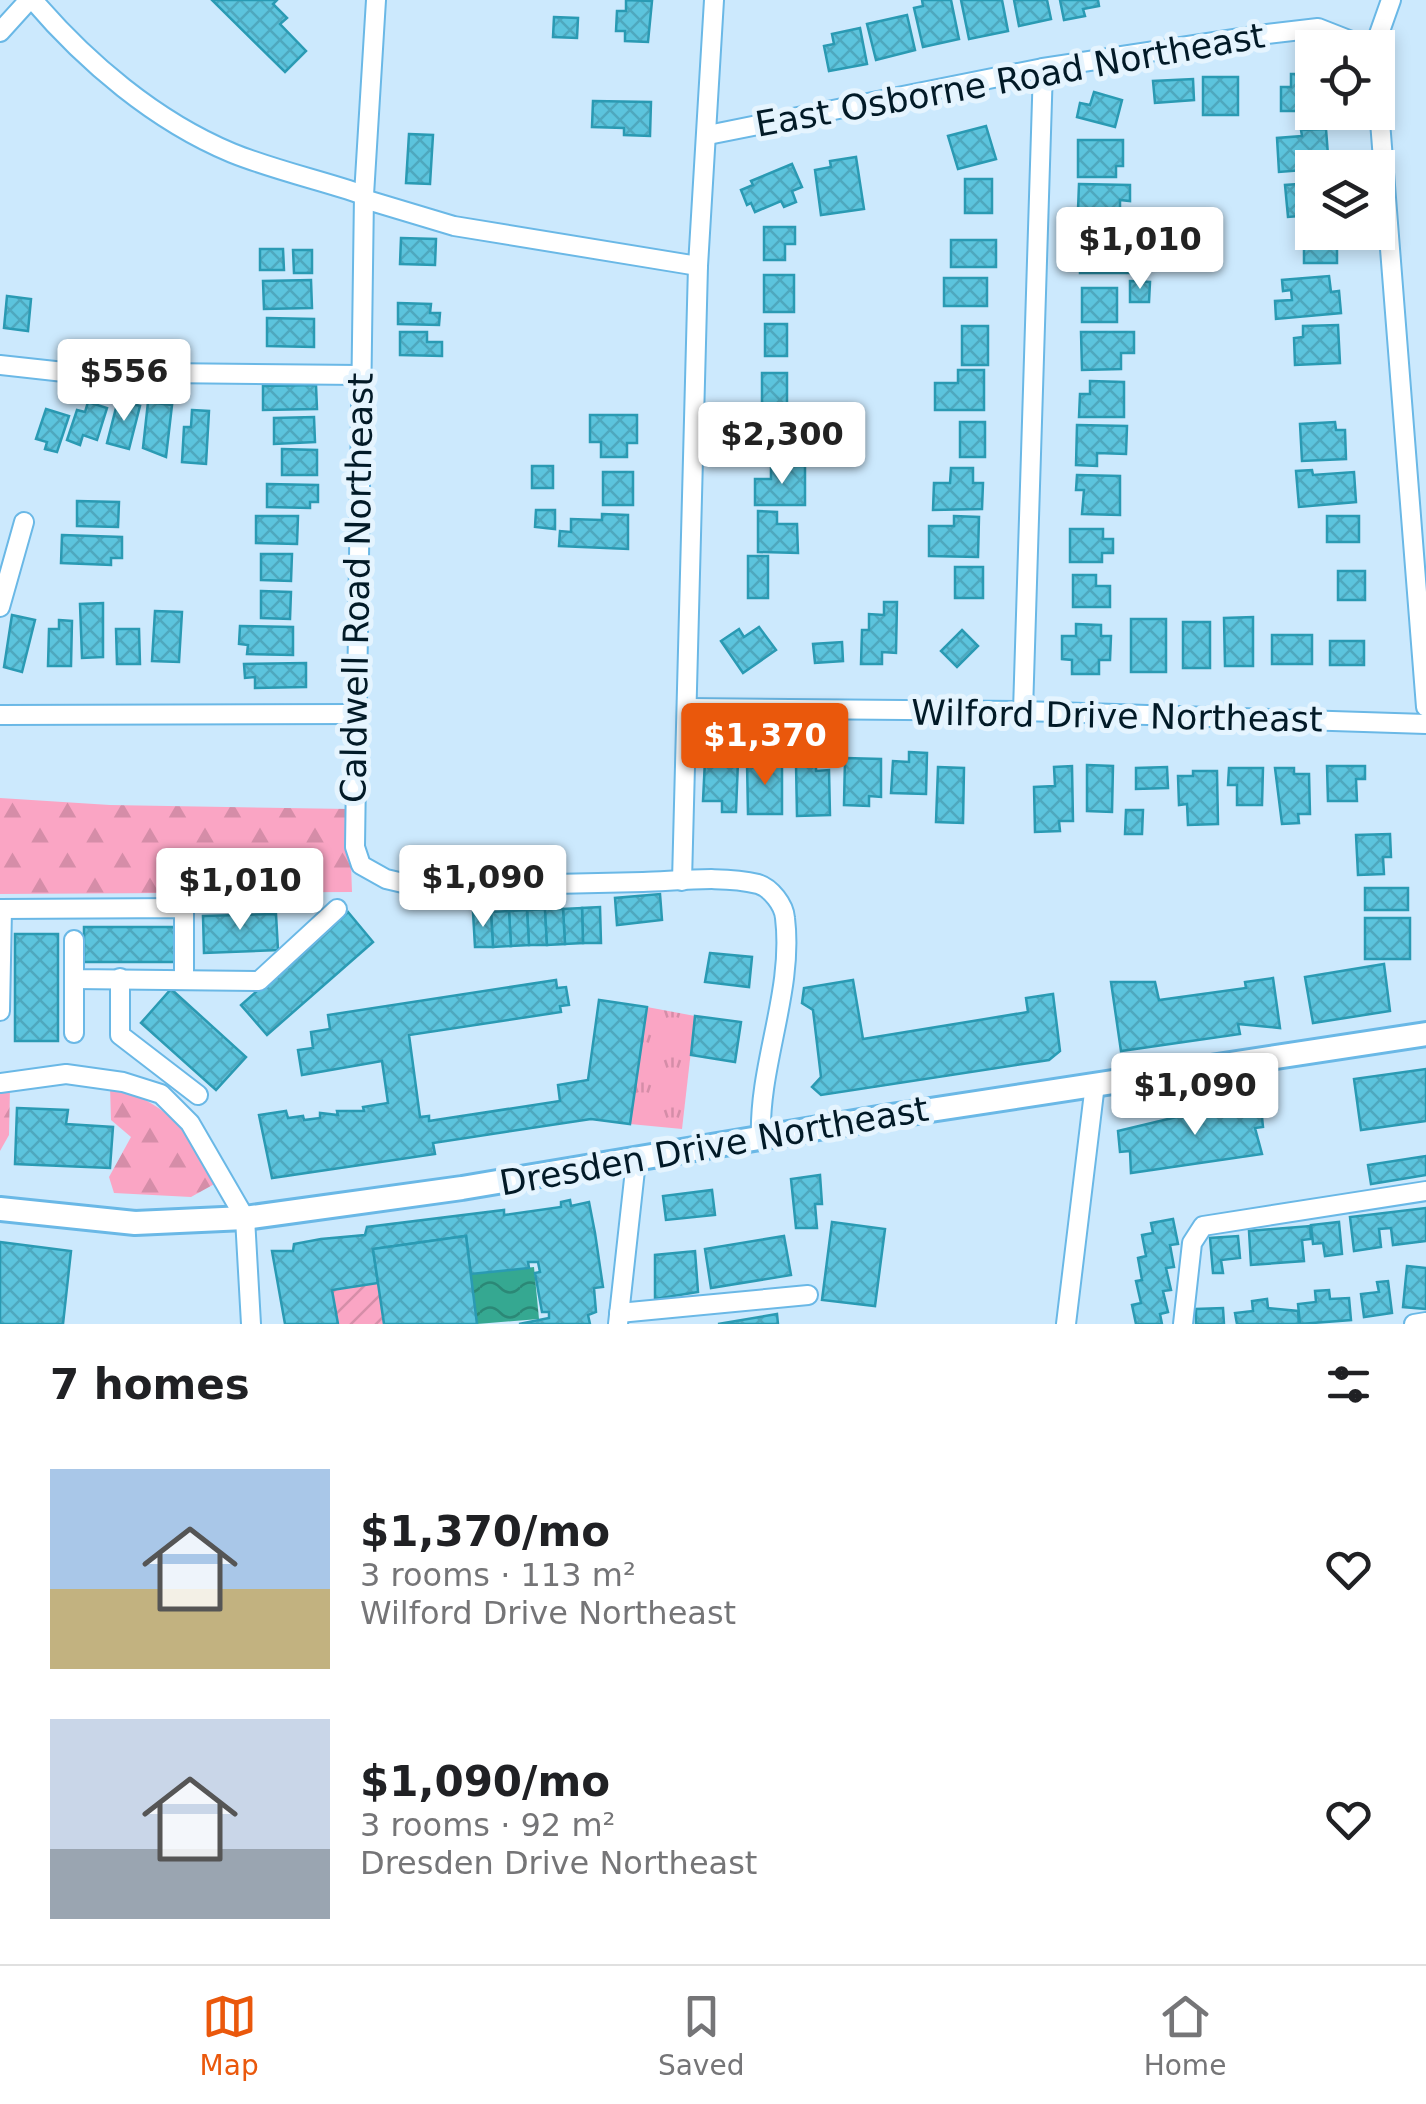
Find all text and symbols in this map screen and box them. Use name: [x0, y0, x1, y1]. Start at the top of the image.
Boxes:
street label: East Osborne Road Northeast: [752, 15, 1268, 145]
map controls: [1295, 30, 1395, 250]
button: locate: [1295, 30, 1395, 130]
button: layers: [1295, 150, 1395, 250]
pin: $1,010: [1059, 207, 1221, 292]
text: $1,010: [1078, 220, 1202, 258]
pin: $556: [65, 339, 183, 424]
text: $556: [79, 352, 169, 390]
street label: Caldwell Road Northeast: [333, 373, 381, 803]
pin: $2,300: [701, 402, 863, 487]
text: $2,300: [720, 415, 844, 453]
street label: Wilford Drive Northeast: [911, 692, 1323, 740]
pin: $1,370: [684, 703, 846, 788]
text: $1,370: [703, 716, 827, 754]
pin: $1,090: [402, 845, 564, 930]
pin: $1,010: [159, 848, 321, 933]
text: $1,090: [421, 858, 545, 896]
text: $1,010: [178, 861, 302, 899]
pin: $1,090: [1114, 1053, 1276, 1138]
text: $1,090: [1133, 1066, 1257, 1104]
street label: Dresden Drive Northeast: [496, 1089, 932, 1203]
icon: filters: [1321, 1357, 1376, 1412]
text: 7 homes: [50, 1360, 250, 1409]
text: $1,370/mo: [360, 1507, 610, 1556]
icon: home: [130, 1509, 250, 1629]
icon: heart: [1321, 1542, 1376, 1597]
text: 3 rooms · 113 m²: [360, 1556, 636, 1594]
text: Wilford Drive Northeast: [360, 1594, 736, 1632]
text: $1,090/mo: [360, 1757, 610, 1806]
icon: home: [130, 1759, 250, 1879]
icon: heart: [1321, 1792, 1376, 1847]
text: 3 rooms · 92 m²: [360, 1806, 615, 1844]
text: Dresden Drive Northeast: [360, 1844, 757, 1882]
tab: Map: [200, 1989, 259, 2082]
tab: Saved: [658, 1989, 744, 2082]
tab: Home: [1144, 1989, 1226, 2082]

